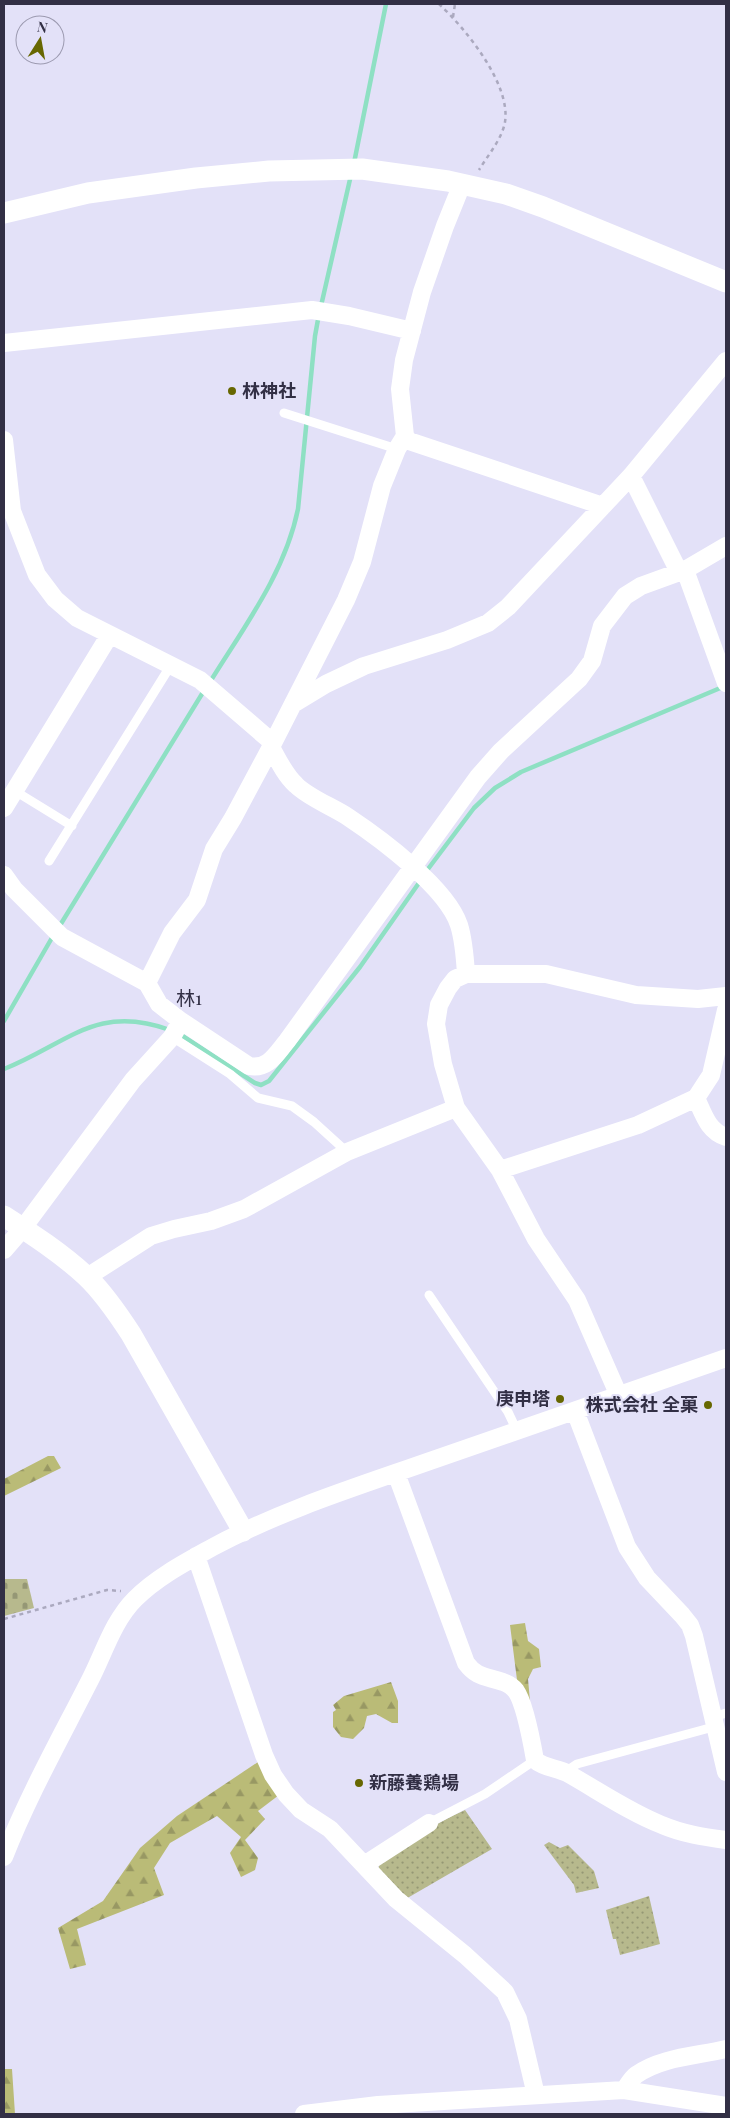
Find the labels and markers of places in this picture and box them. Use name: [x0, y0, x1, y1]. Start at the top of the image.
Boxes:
place label: 林神社: [242, 378, 296, 402]
marker: 林神社: [226, 385, 238, 397]
place label: 庚申塔: [496, 1386, 550, 1410]
place label: 株式会社 全菓: [586, 1392, 698, 1416]
marker: 庚申塔: [554, 1393, 566, 1405]
marker: 株式会社 全菓: [702, 1399, 714, 1411]
place label: 新藤養鶏場: [369, 1770, 459, 1794]
marker: 新藤養鶏場: [353, 1777, 365, 1789]

